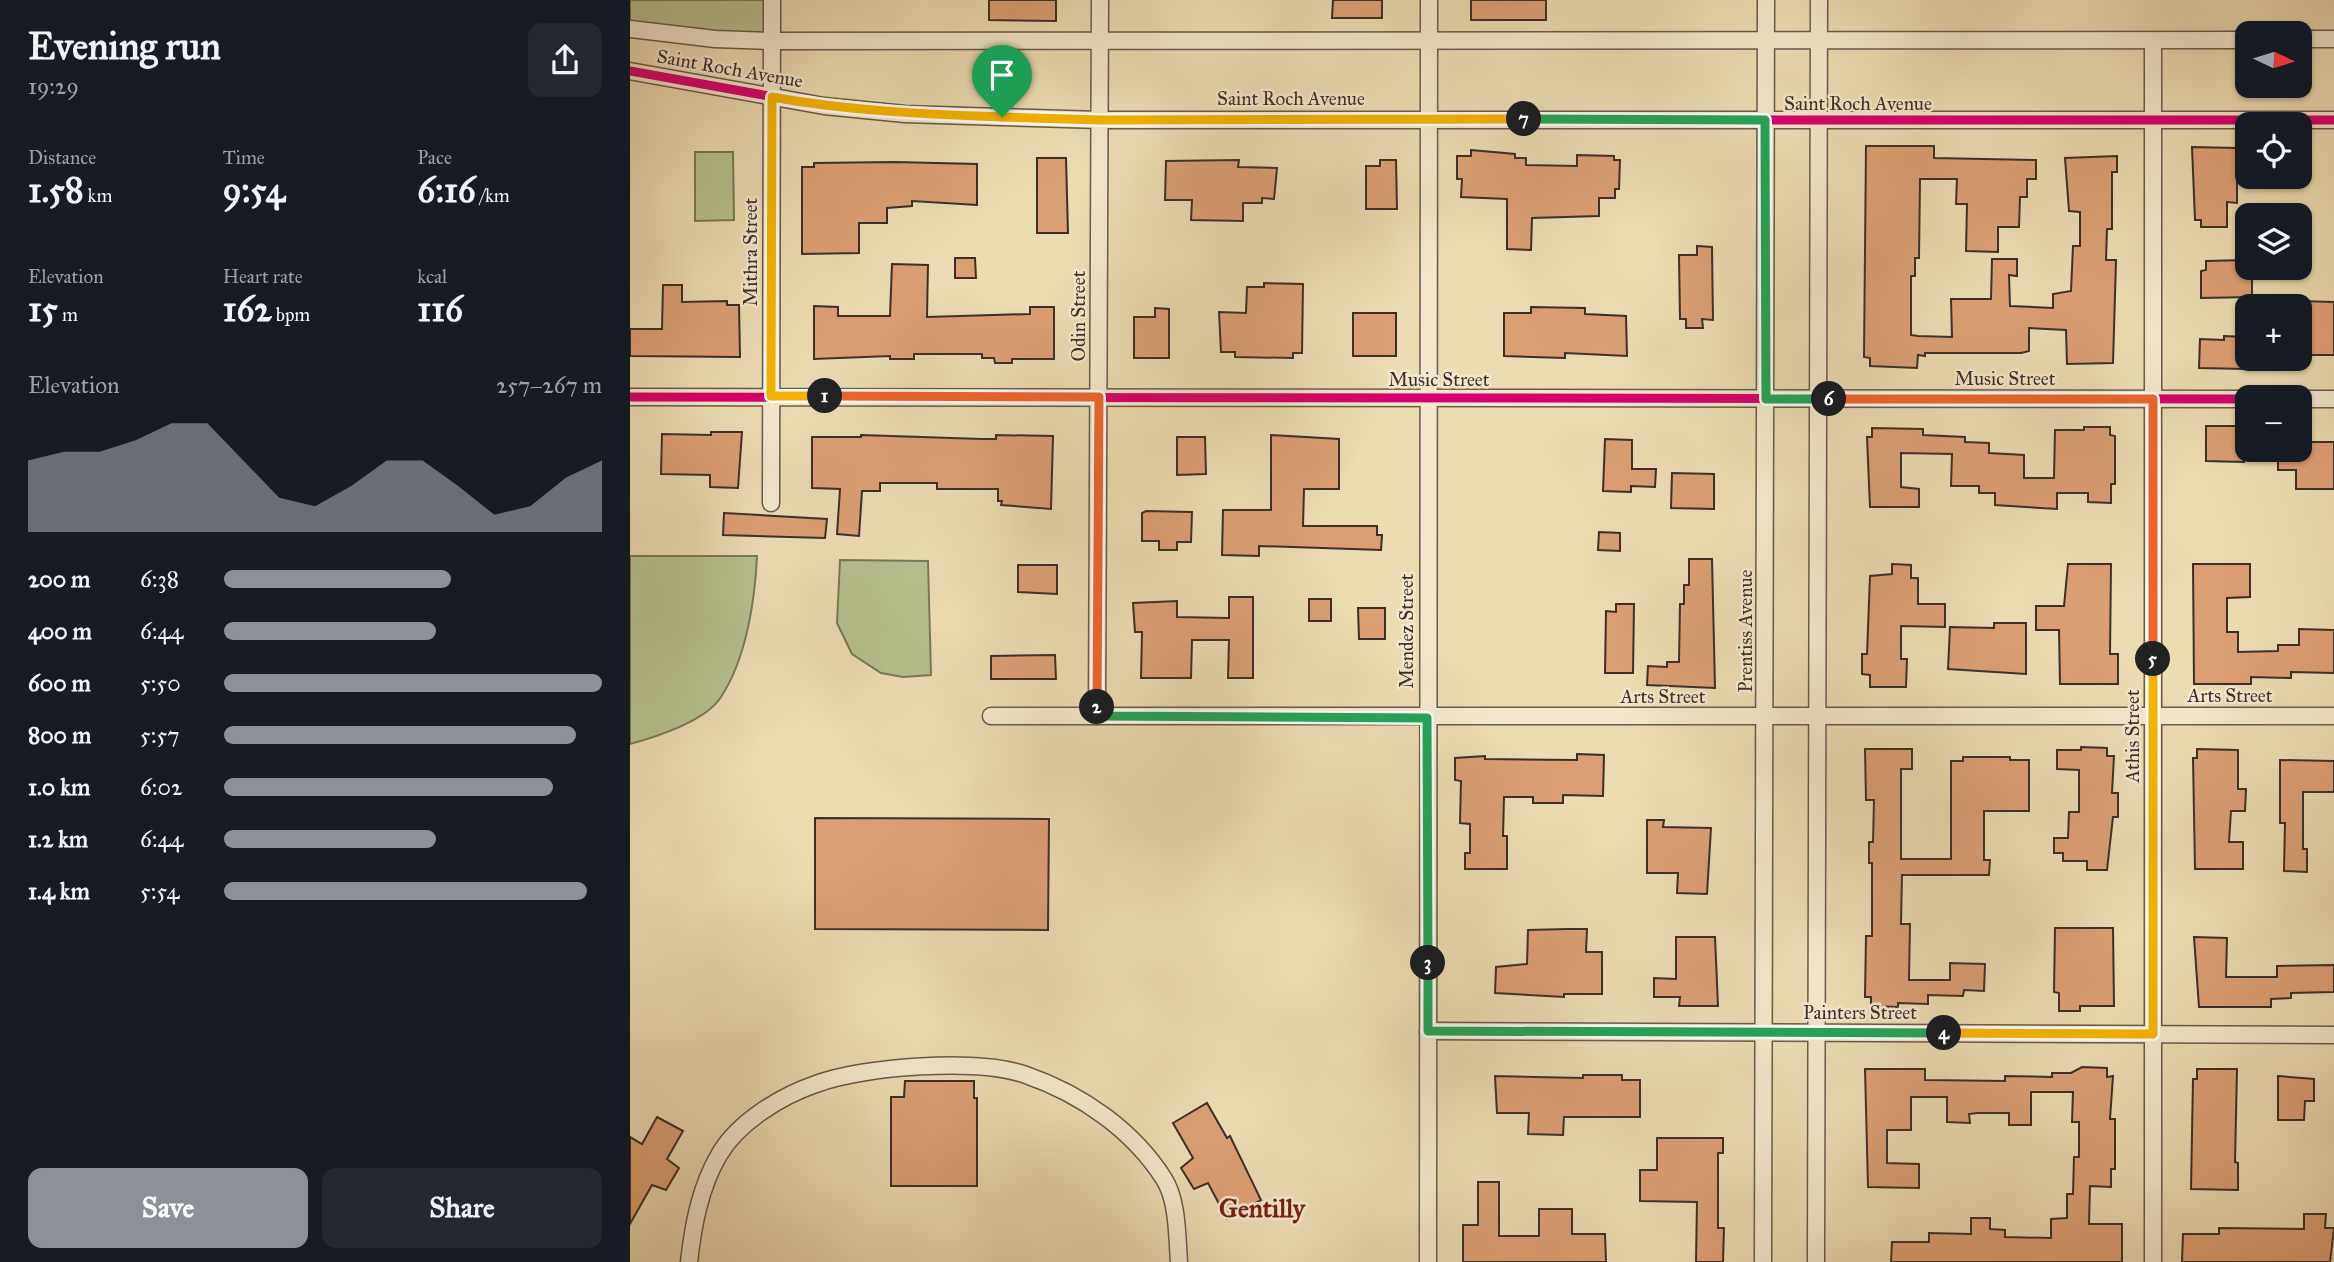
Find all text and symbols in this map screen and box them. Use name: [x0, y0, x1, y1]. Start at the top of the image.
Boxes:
north arrow: [2235, 21, 2312, 98]
map controls: [2235, 21, 2312, 462]
text: Evening run: [28, 23, 221, 69]
button: share: [528, 23, 602, 97]
street label: Saint Roch Avenue: [655, 44, 805, 93]
pin: [972, 45, 1032, 117]
icon: arrive: [983, 56, 1021, 94]
text: 19:29: [28, 72, 79, 100]
street label: Saint Roch Avenue: [1217, 87, 1365, 110]
street label: Saint Roch Avenue: [1784, 92, 1932, 115]
pin: 7: [1506, 102, 1542, 136]
text: 7: [1518, 107, 1529, 130]
button: locate: [2235, 112, 2312, 189]
text: Distance: [28, 146, 96, 169]
text: Time: [223, 146, 265, 169]
text: Pace: [417, 146, 452, 169]
text: 1.58: [28, 169, 84, 212]
text: 9:54: [223, 169, 285, 212]
text: 6:16: [417, 169, 476, 212]
text: km: [84, 184, 112, 207]
text: /km: [476, 184, 510, 207]
street label: Mithra Street: [739, 198, 762, 306]
button: layers: [2235, 203, 2312, 280]
text: Elevation: [28, 265, 103, 288]
text: Heart rate: [223, 265, 303, 288]
text: kcal: [417, 265, 447, 288]
street label: Odin Street: [1067, 270, 1090, 361]
text: 15: [28, 288, 58, 331]
text: 162: [223, 288, 272, 331]
text: 116: [417, 288, 463, 331]
button: +: [2235, 294, 2312, 371]
text: m: [58, 303, 78, 326]
text: bpm: [272, 303, 310, 326]
street label: Music Street: [1955, 367, 2056, 390]
street label: Music Street: [1389, 368, 1490, 391]
text: Elevation: [28, 371, 119, 399]
text: 257–267 m: [496, 371, 602, 399]
pin: 1: [808, 378, 842, 414]
pin: 6: [1812, 382, 1846, 416]
text: 1: [821, 384, 828, 407]
button: −: [2235, 385, 2312, 462]
text: 6: [1824, 387, 1833, 410]
text: 200 m: [28, 565, 90, 593]
text: 6:38: [140, 565, 179, 593]
street label: Prentiss Avenue: [1734, 570, 1757, 692]
street label: Mendez Street: [1395, 573, 1418, 689]
text: 400 m: [28, 617, 92, 645]
text: 6:44: [140, 617, 183, 645]
pin: 5: [2136, 642, 2170, 676]
text: 5: [2148, 647, 2157, 670]
text: 600 m: [28, 669, 91, 697]
text: 5:50: [140, 669, 181, 697]
street label: Arts Street: [2187, 684, 2273, 707]
street label: Arts Street: [1620, 685, 1706, 708]
street label: Athis Street: [2121, 689, 2144, 784]
pin: 2: [1079, 690, 1114, 724]
text: 2: [1092, 695, 1101, 718]
text: 800 m: [28, 721, 91, 749]
text: 5:57: [140, 721, 179, 749]
text: 1.0 km: [28, 773, 90, 801]
text: 6:02: [140, 773, 182, 801]
text: 1.2 km: [28, 825, 88, 853]
text: 6:44: [140, 825, 183, 853]
text: 1.4 km: [28, 877, 90, 905]
text: 5:54: [140, 877, 179, 905]
pin: 3: [1410, 946, 1446, 981]
text: 3: [1424, 951, 1431, 974]
street label: Painters Street: [1803, 1001, 1917, 1024]
pin: 4: [1926, 1016, 1962, 1050]
text: 4: [1938, 1021, 1949, 1044]
button: Save: [28, 1168, 308, 1248]
button: Share: [322, 1168, 602, 1248]
district label: Gentilly: [1219, 1192, 1307, 1224]

